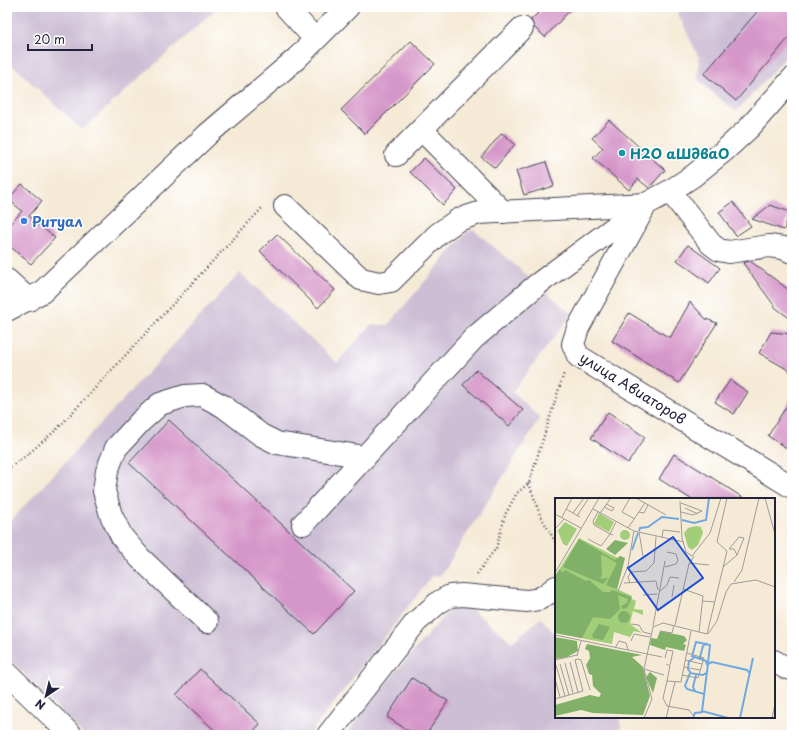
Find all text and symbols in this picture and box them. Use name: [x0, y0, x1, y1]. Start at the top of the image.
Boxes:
scale bar: [28, 26, 92, 52]
text: 20 m: [34, 30, 65, 48]
place label: H2O аШдваО: [630, 143, 729, 164]
marker: H2O аШдваО: [617, 148, 627, 158]
place label: Ритуал: [32, 211, 83, 232]
marker: Ритуал: [19, 216, 29, 226]
street label: улица Авиаторов: [576, 347, 690, 429]
inset map: [555, 498, 775, 718]
north arrow: [26, 676, 66, 716]
text: N: [31, 695, 48, 714]

